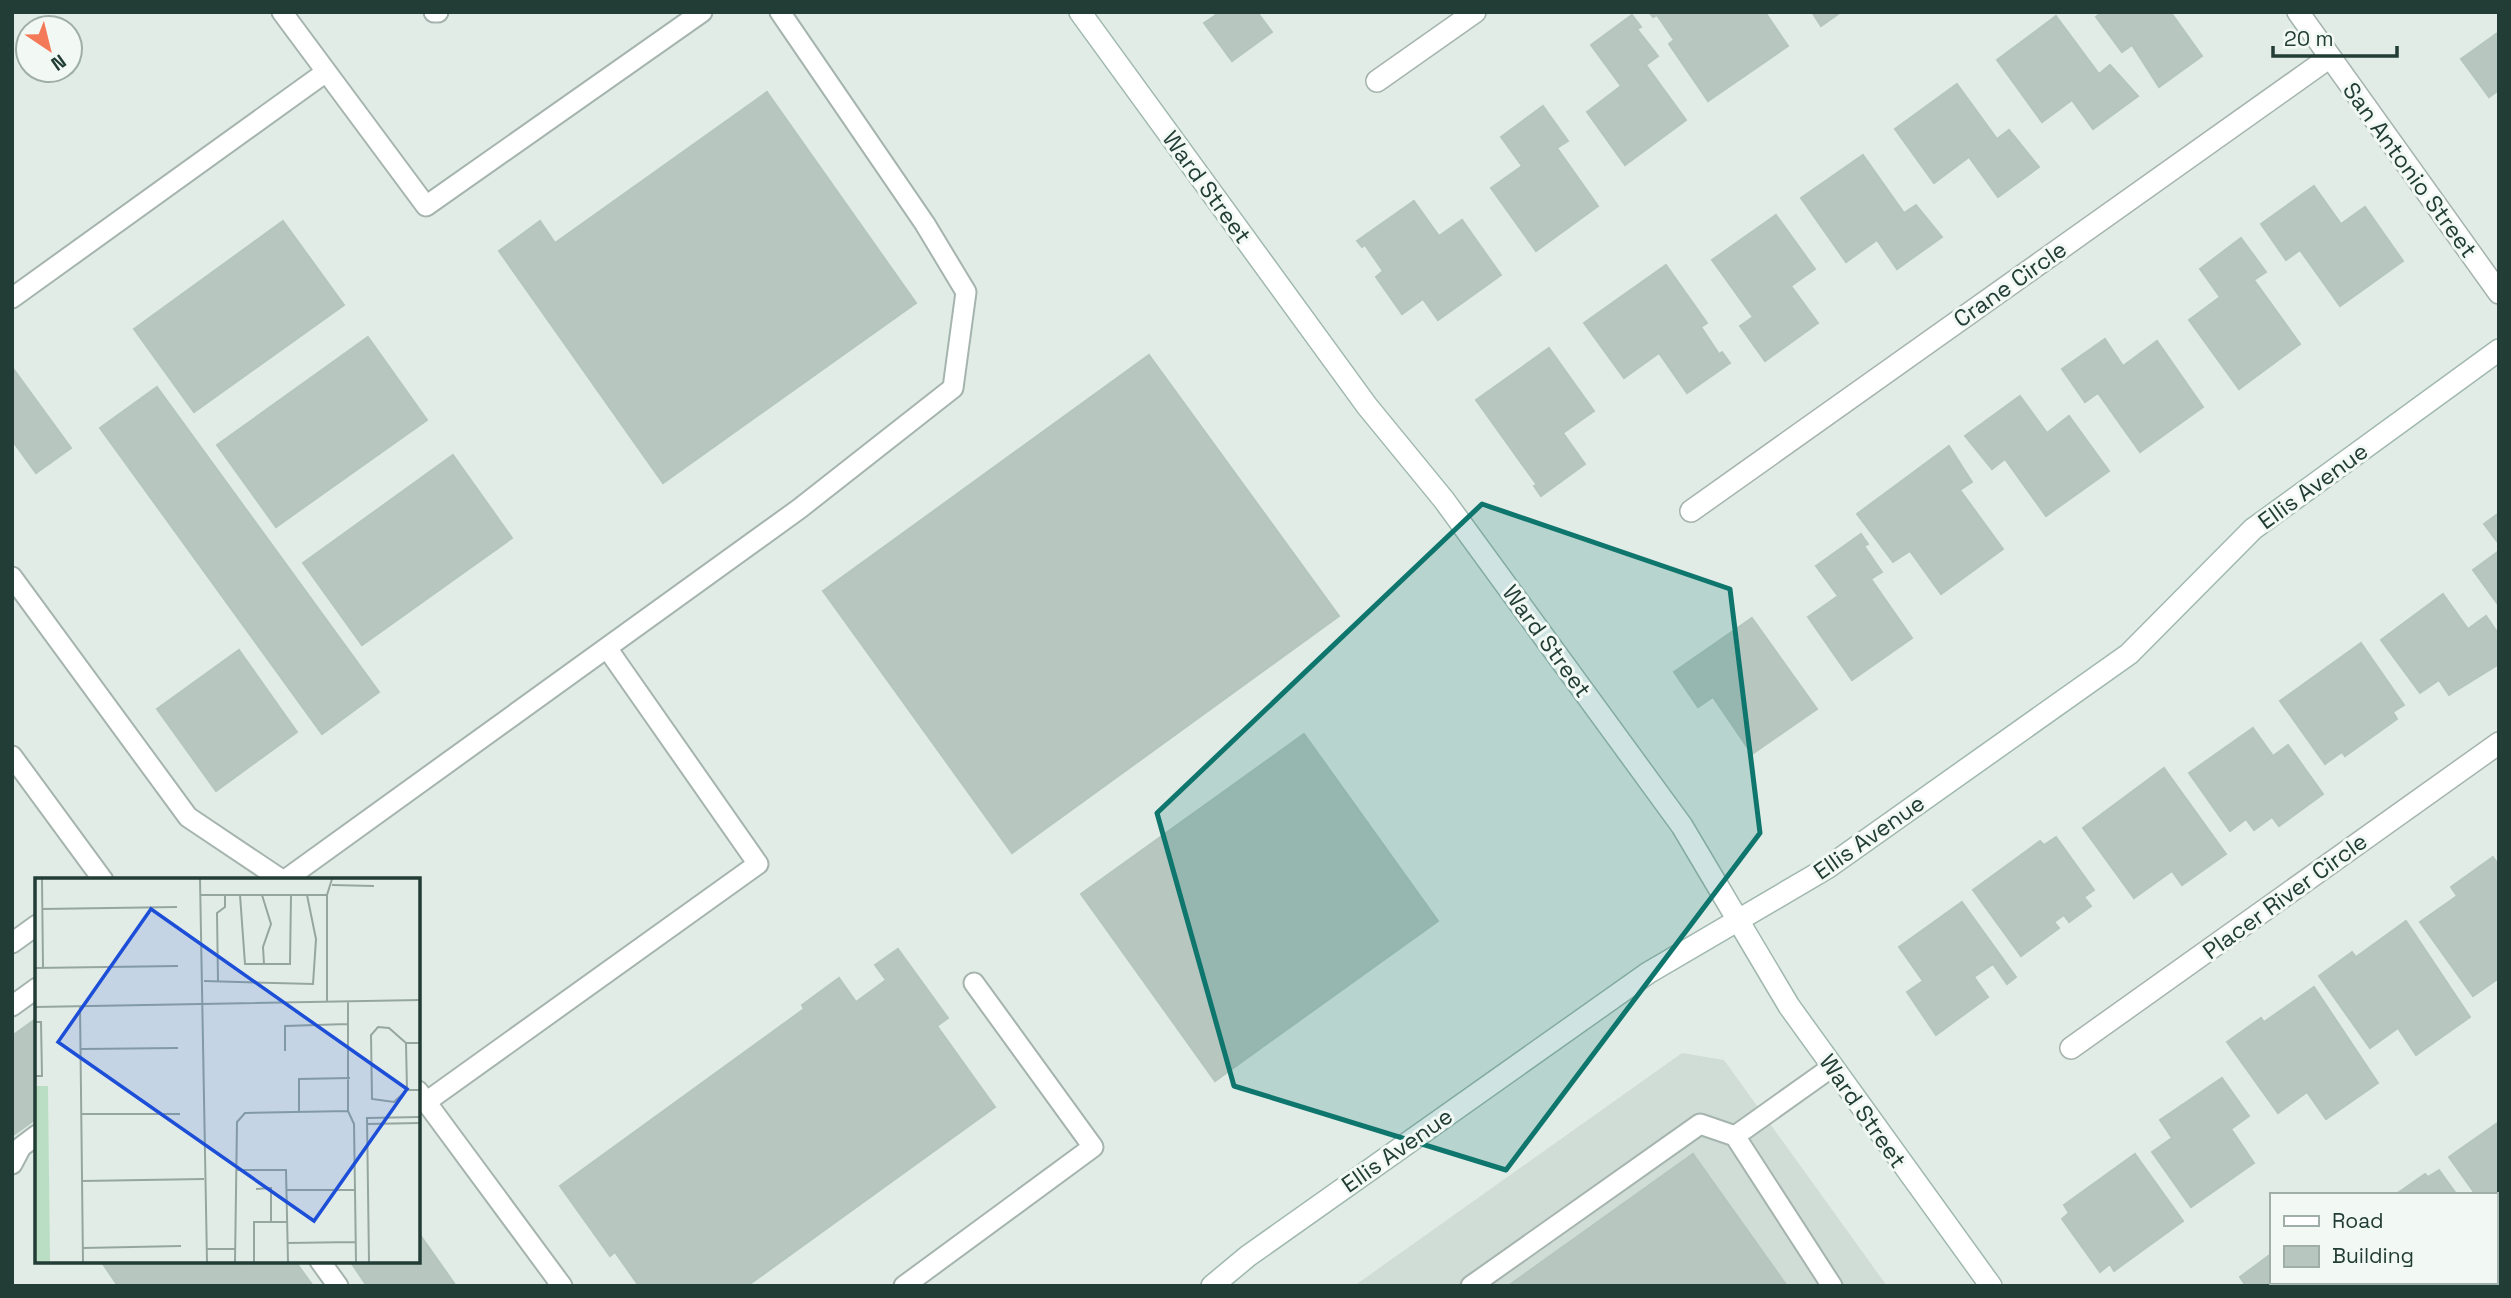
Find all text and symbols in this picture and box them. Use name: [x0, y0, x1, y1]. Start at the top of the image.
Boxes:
north arrow: [14, 14, 84, 84]
scale bar: [2273, 14, 2397, 58]
text: 20 m: [2284, 25, 2334, 52]
text: N: [46, 49, 71, 76]
street label: San Antonio Street: [2336, 76, 2484, 264]
street label: Ward Street: [1156, 125, 1258, 249]
street label: Crane Circle: [1948, 234, 2072, 334]
street label: Ellis Avenue: [2252, 436, 2374, 536]
street label: Ward Street: [1496, 579, 1598, 703]
street label: Ellis Avenue: [1808, 788, 1930, 886]
street label: Placer River Circle: [2197, 826, 2373, 966]
inset map: [35, 878, 420, 1263]
street label: Ward Street: [1813, 1048, 1913, 1174]
street label: Ellis Avenue: [1336, 1101, 1458, 1199]
legend: [2270, 1193, 2497, 1284]
text: Road: [2332, 1207, 2384, 1234]
text: Building: [2332, 1242, 2414, 1269]

